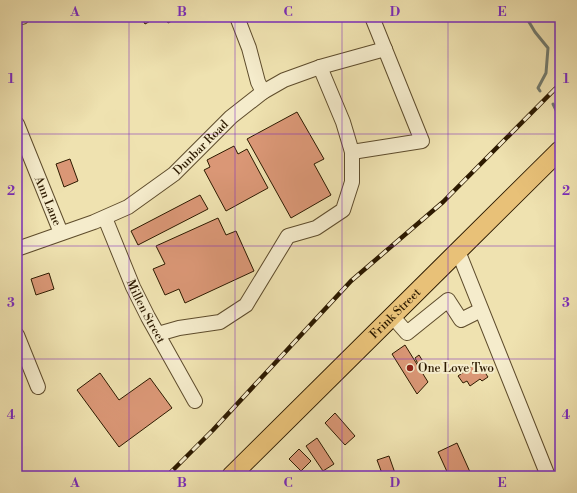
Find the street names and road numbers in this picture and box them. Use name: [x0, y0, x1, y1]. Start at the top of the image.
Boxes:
street label: Dunbar Road: [170, 117, 231, 178]
street label: Ann Lane: [31, 173, 65, 228]
street label: Millen Street: [123, 277, 169, 347]
street label: Frink Street: [366, 284, 424, 342]

